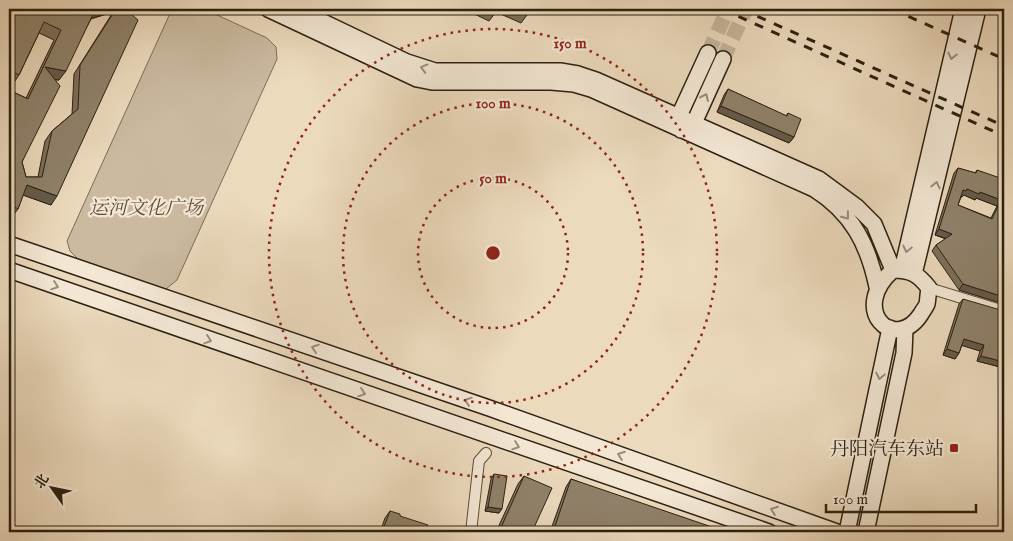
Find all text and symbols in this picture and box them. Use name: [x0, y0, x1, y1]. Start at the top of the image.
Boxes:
text: 150 m: [553, 34, 587, 53]
one-way arrow: [947, 52, 958, 61]
one-way arrow: [420, 63, 429, 74]
one-way arrow: [699, 93, 710, 102]
text: 100 m: [475, 94, 511, 113]
text: 50 m: [479, 169, 507, 188]
one-way arrow: [930, 180, 941, 189]
park label: 运河文化广场: [89, 197, 205, 221]
one-way arrow: [840, 210, 849, 220]
centre of rings: [484, 244, 502, 262]
one-way arrow: [902, 244, 913, 253]
one-way arrow: [50, 281, 59, 291]
one-way arrow: [204, 334, 212, 344]
one-way arrow: [311, 344, 319, 354]
one-way arrow: [875, 371, 886, 380]
one-way arrow: [357, 387, 366, 397]
one-way arrow: [465, 397, 473, 407]
place label: 丹阳汽车东站: [830, 438, 944, 462]
one-way arrow: [511, 440, 519, 450]
marker: 丹阳汽车东站: [948, 442, 960, 454]
one-way arrow: [618, 451, 626, 461]
north arrow: [28, 464, 78, 514]
text: 北: [31, 471, 53, 492]
scale bar: [826, 481, 976, 513]
text: 100 m: [833, 490, 869, 509]
one-way arrow: [771, 506, 779, 516]

